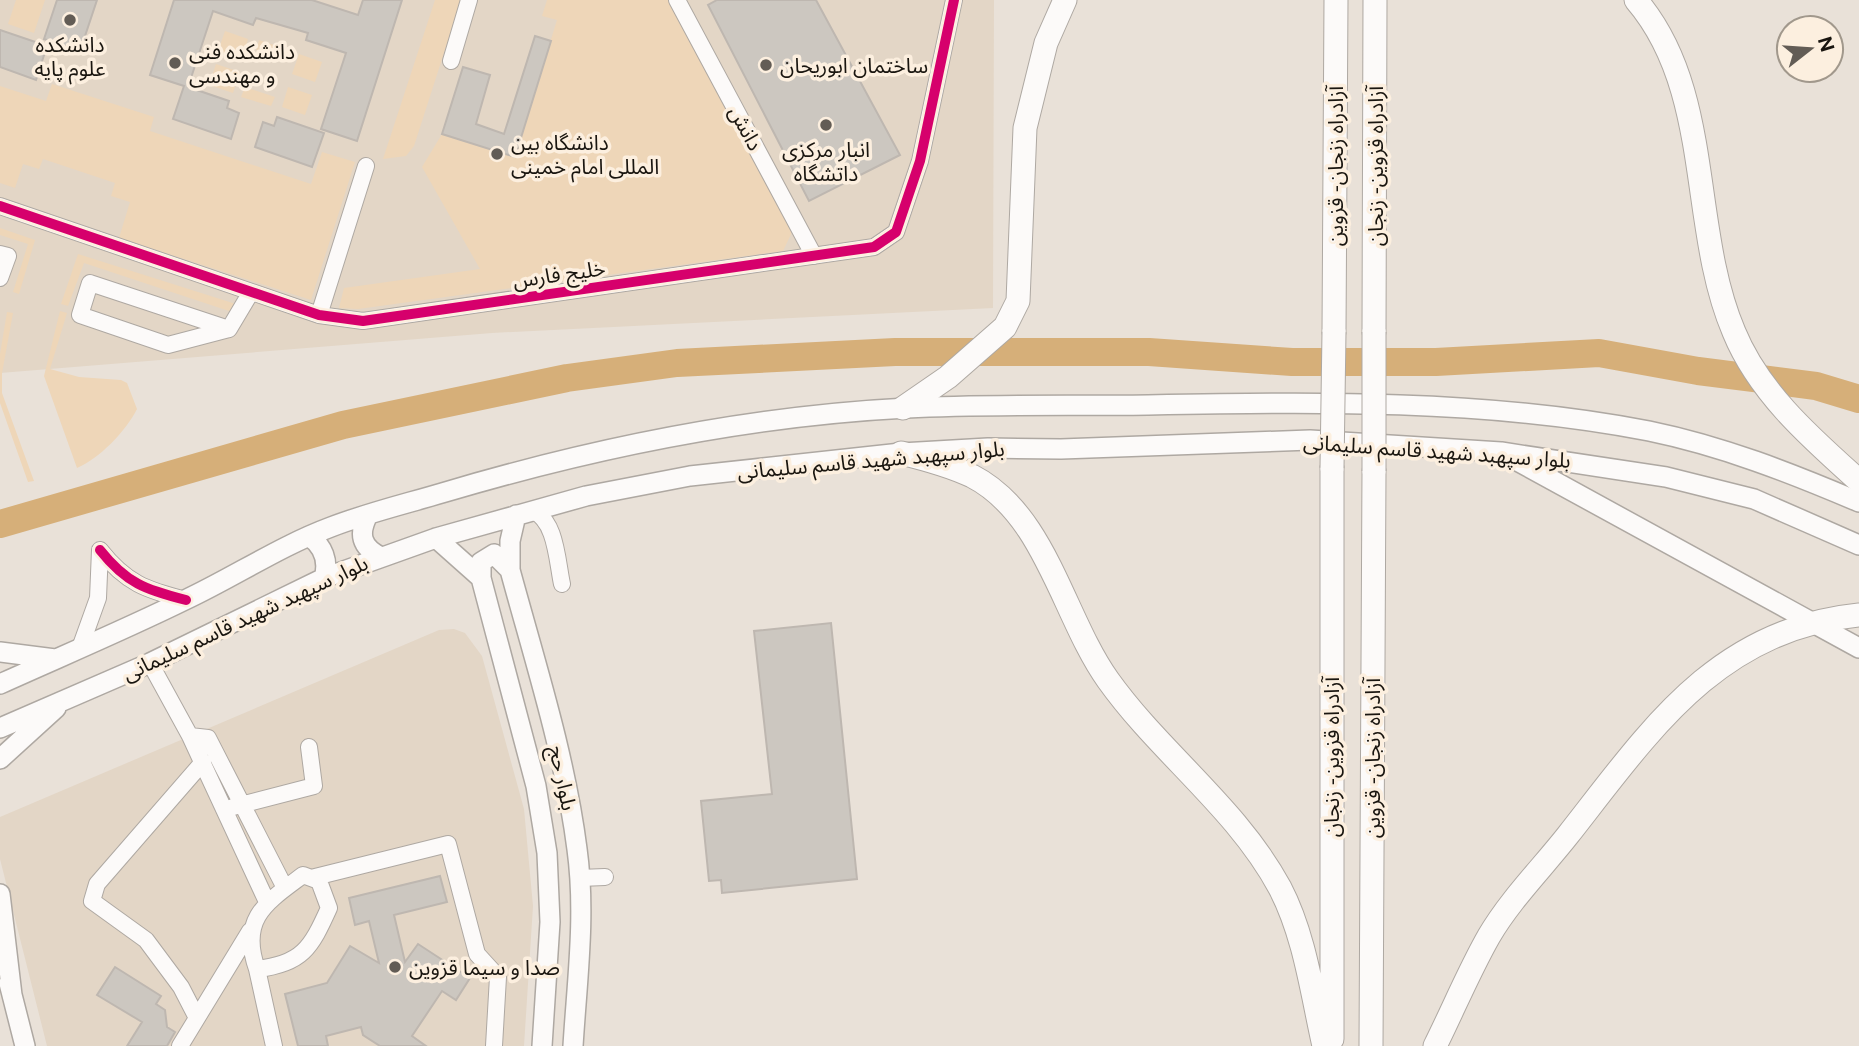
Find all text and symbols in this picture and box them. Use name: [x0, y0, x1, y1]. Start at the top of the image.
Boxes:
marker: دانشکده علوم پایه: [62, 12, 78, 28]
north arrow: [1775, 14, 1845, 84]
place label: دانشکده علوم پایه: [35, 32, 105, 85]
text: N: [1814, 34, 1839, 54]
place label: دانشکده فنی و مهندسی: [189, 39, 295, 88]
place label: ساختمان ابوریحان: [780, 53, 928, 78]
marker: دانشکده فنی و مهندسی: [167, 55, 183, 71]
marker: ساختمان ابوریحان: [758, 57, 774, 73]
street label: آزادراه زنجان - قزوین: [1323, 85, 1348, 246]
street label: آزادراه قزوین - زنجان: [1363, 85, 1388, 246]
street label: دانش: [724, 101, 768, 155]
marker: انبار مرکزی داتشگاه: [818, 117, 834, 133]
place label: دانشگاه بین المللی امام خمینی: [511, 130, 659, 183]
place label: انبار مرکزی داتشگاه: [782, 137, 870, 186]
marker: دانشگاه بین المللی امام خمینی: [489, 146, 505, 162]
street label: خلیج فارس: [511, 255, 607, 296]
street label: بلوار سپهبد شهید قاسم سلیمانی: [1302, 429, 1572, 476]
street label: بلوار سپهبد شهید قاسم سلیمانی: [736, 436, 1006, 487]
street label: بلوار سپهبد شهید قاسم سلیمانی: [118, 550, 373, 689]
street label: آزادراه قزوین - زنجان: [1319, 676, 1344, 837]
street label: آزادراه زنجان - قزوین: [1360, 677, 1385, 838]
street label: بلوار حج: [541, 743, 582, 813]
place label: صدا و سیما قزوین: [409, 955, 560, 980]
marker: صدا و سیما قزوین: [387, 959, 403, 975]

